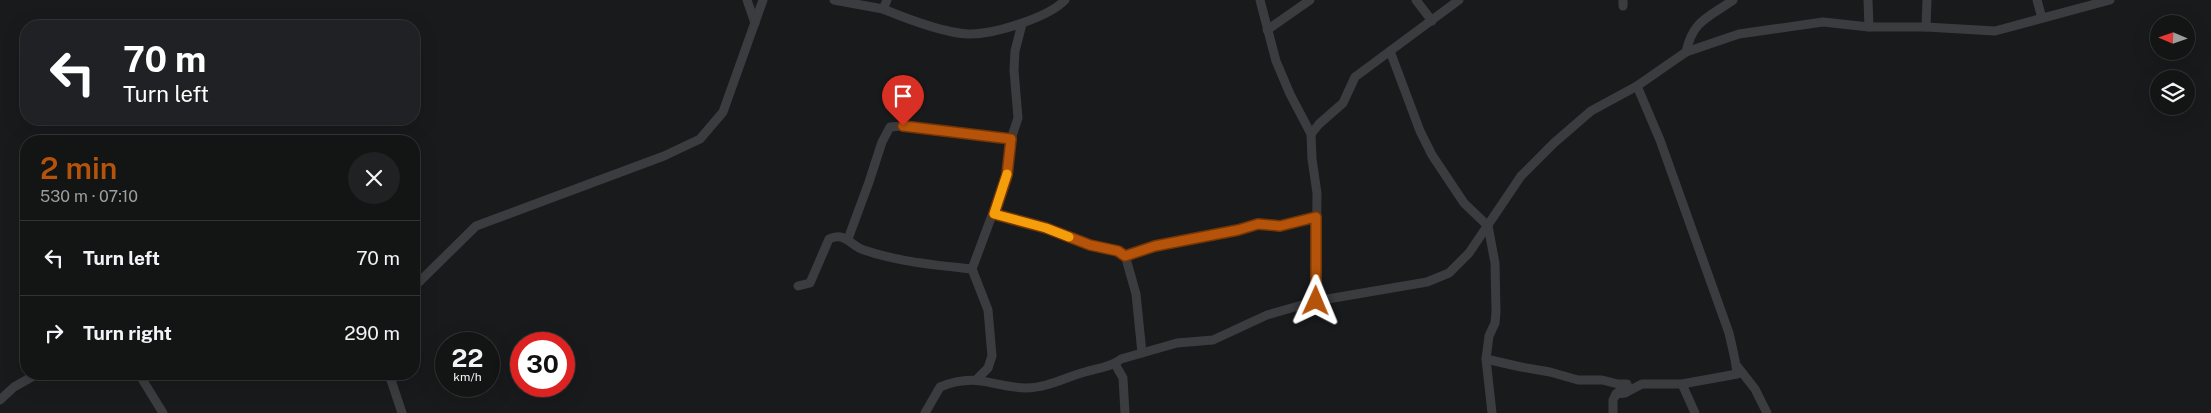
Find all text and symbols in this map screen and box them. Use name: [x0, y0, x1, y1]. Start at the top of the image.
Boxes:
north arrow: [2150, 15, 2195, 60]
map controls: [2150, 15, 2195, 115]
text: 70 m: [123, 39, 206, 80]
icon: left: [40, 40, 105, 105]
button: layers: [2150, 70, 2195, 115]
pin: [882, 75, 924, 126]
text: Turn left: [123, 81, 209, 107]
icon: arrive: [889, 82, 917, 110]
text: 2 min: [40, 150, 117, 186]
button: close: [348, 152, 400, 204]
text: 530 m · 07:10: [40, 187, 138, 206]
icon: left: [40, 244, 68, 272]
text: Turn left: [83, 247, 160, 269]
text: 70 m: [356, 247, 400, 269]
position arrow: [1289, 274, 1341, 326]
icon: right: [40, 319, 68, 347]
text: Turn right: [83, 322, 172, 344]
text: 290 m: [344, 322, 400, 344]
speed limit sign: 30: [510, 332, 575, 397]
text: 22: [452, 343, 483, 373]
text: km/h: [453, 370, 482, 384]

